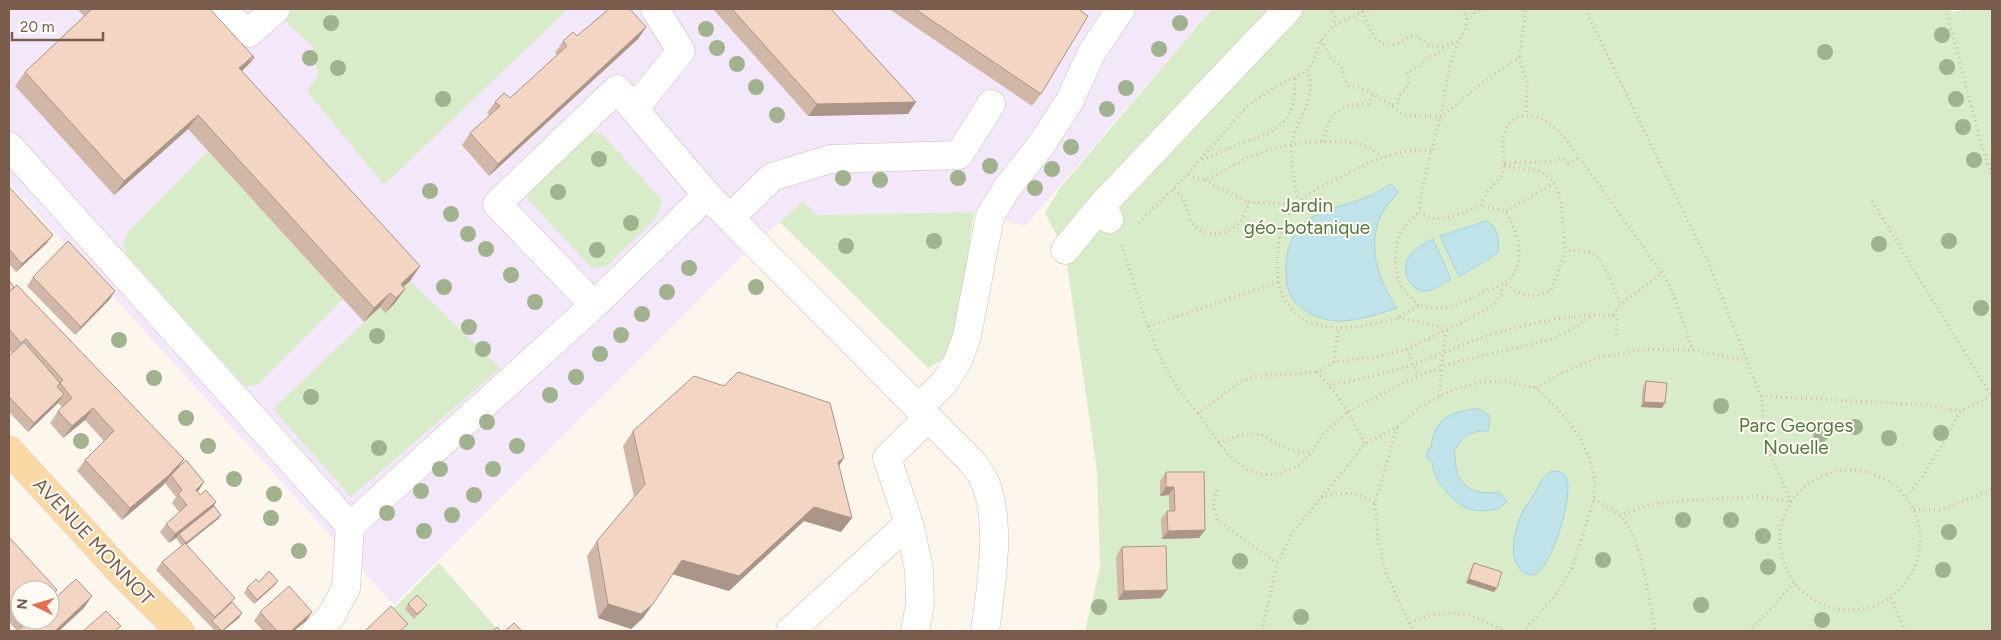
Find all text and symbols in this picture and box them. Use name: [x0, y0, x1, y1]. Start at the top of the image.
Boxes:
scale bar: [12, 10, 104, 42]
text: 20 m: [20, 18, 54, 36]
park label: Jardin géo-botanique: [1244, 194, 1370, 239]
park label: Parc Georges Nouelle: [1739, 414, 1853, 459]
street label: AVENUE MONNOT: [29, 473, 159, 610]
north arrow: [10, 580, 60, 630]
text: N: [14, 598, 31, 610]

